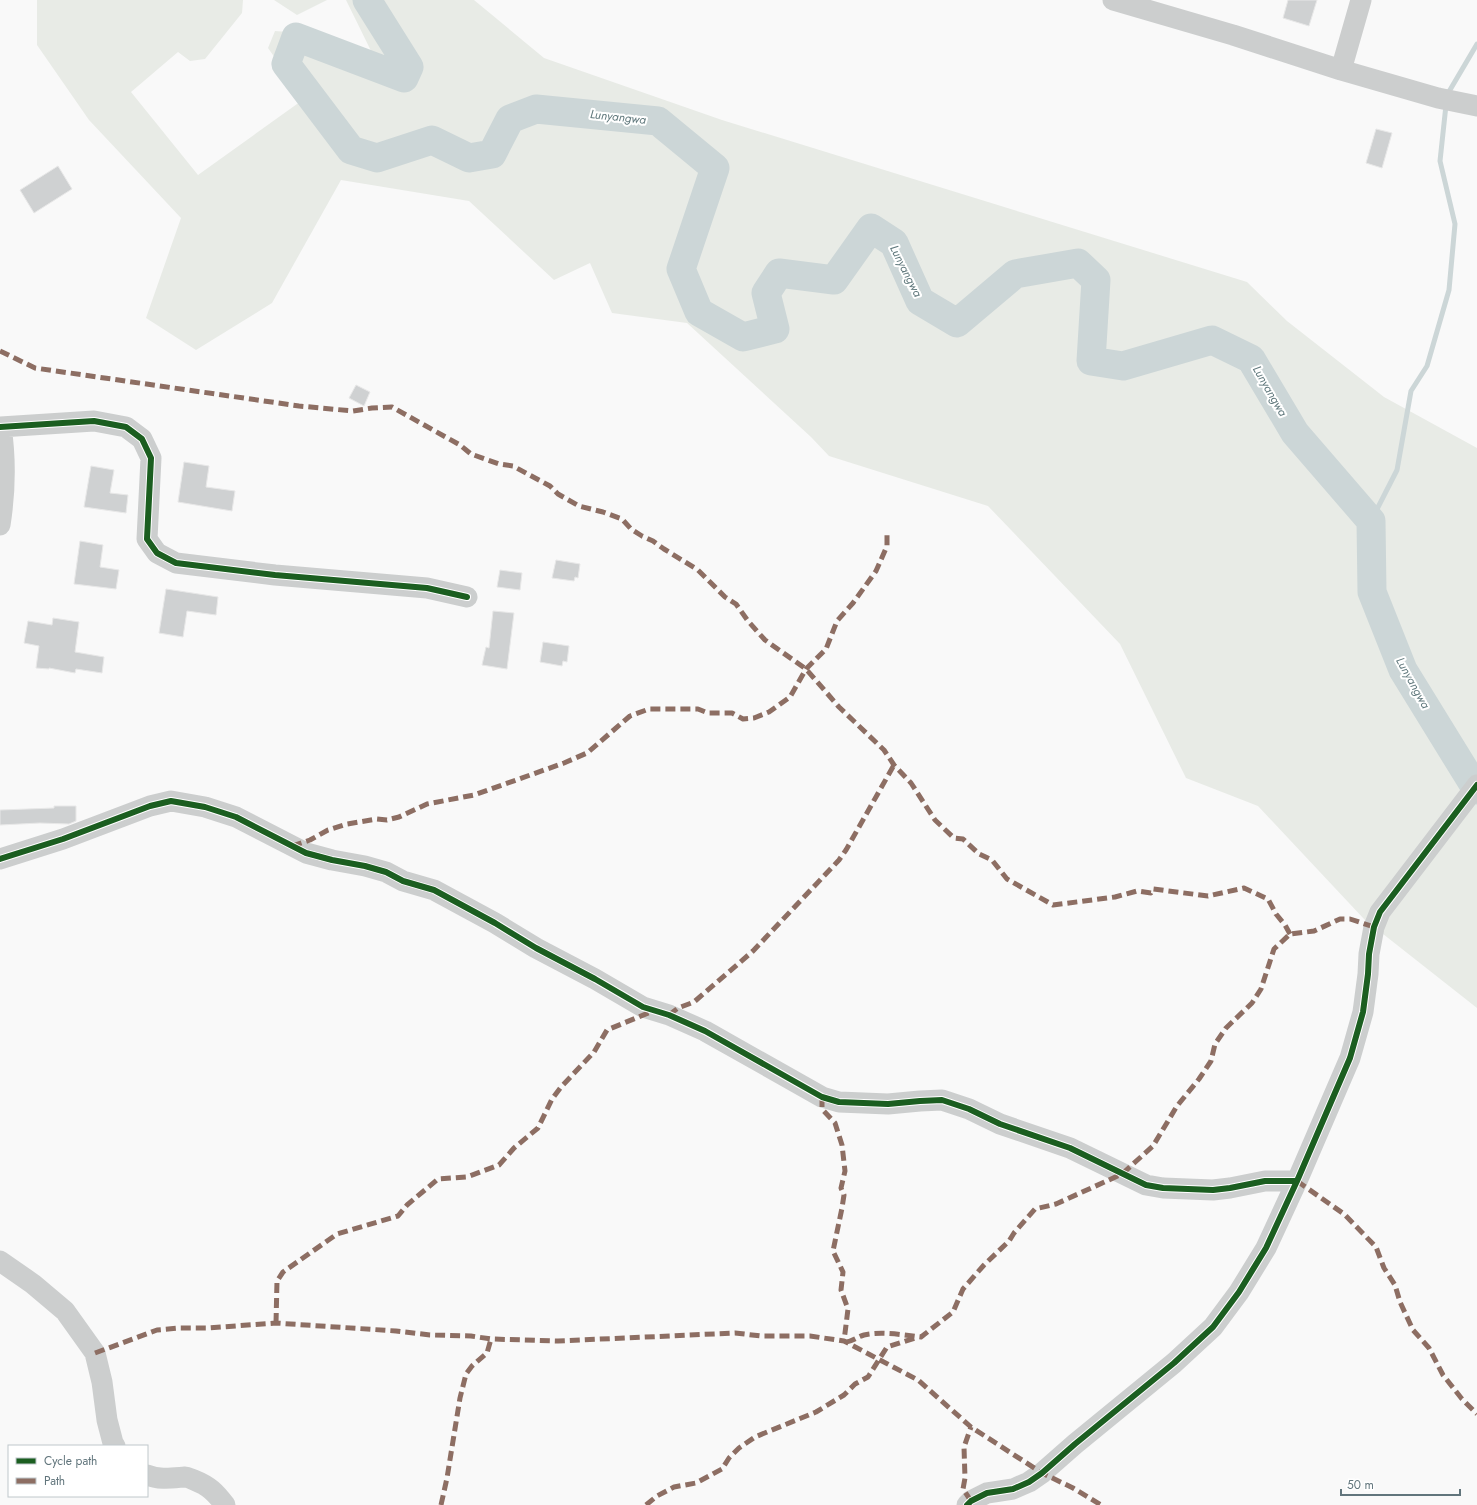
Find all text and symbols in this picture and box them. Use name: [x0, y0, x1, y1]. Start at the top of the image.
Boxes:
water label: Lunyangwa: [589, 105, 647, 129]
water label: Lunyangwa: [885, 242, 927, 300]
water label: Lunyangwa: [1248, 362, 1292, 420]
water label: Lunyangwa: [1391, 654, 1435, 712]
legend: [8, 1445, 148, 1497]
text: Cycle path: [44, 1452, 97, 1470]
scale bar: [1341, 1471, 1460, 1497]
text: Path: [44, 1472, 65, 1490]
text: 50 m: [1347, 1476, 1374, 1494]

